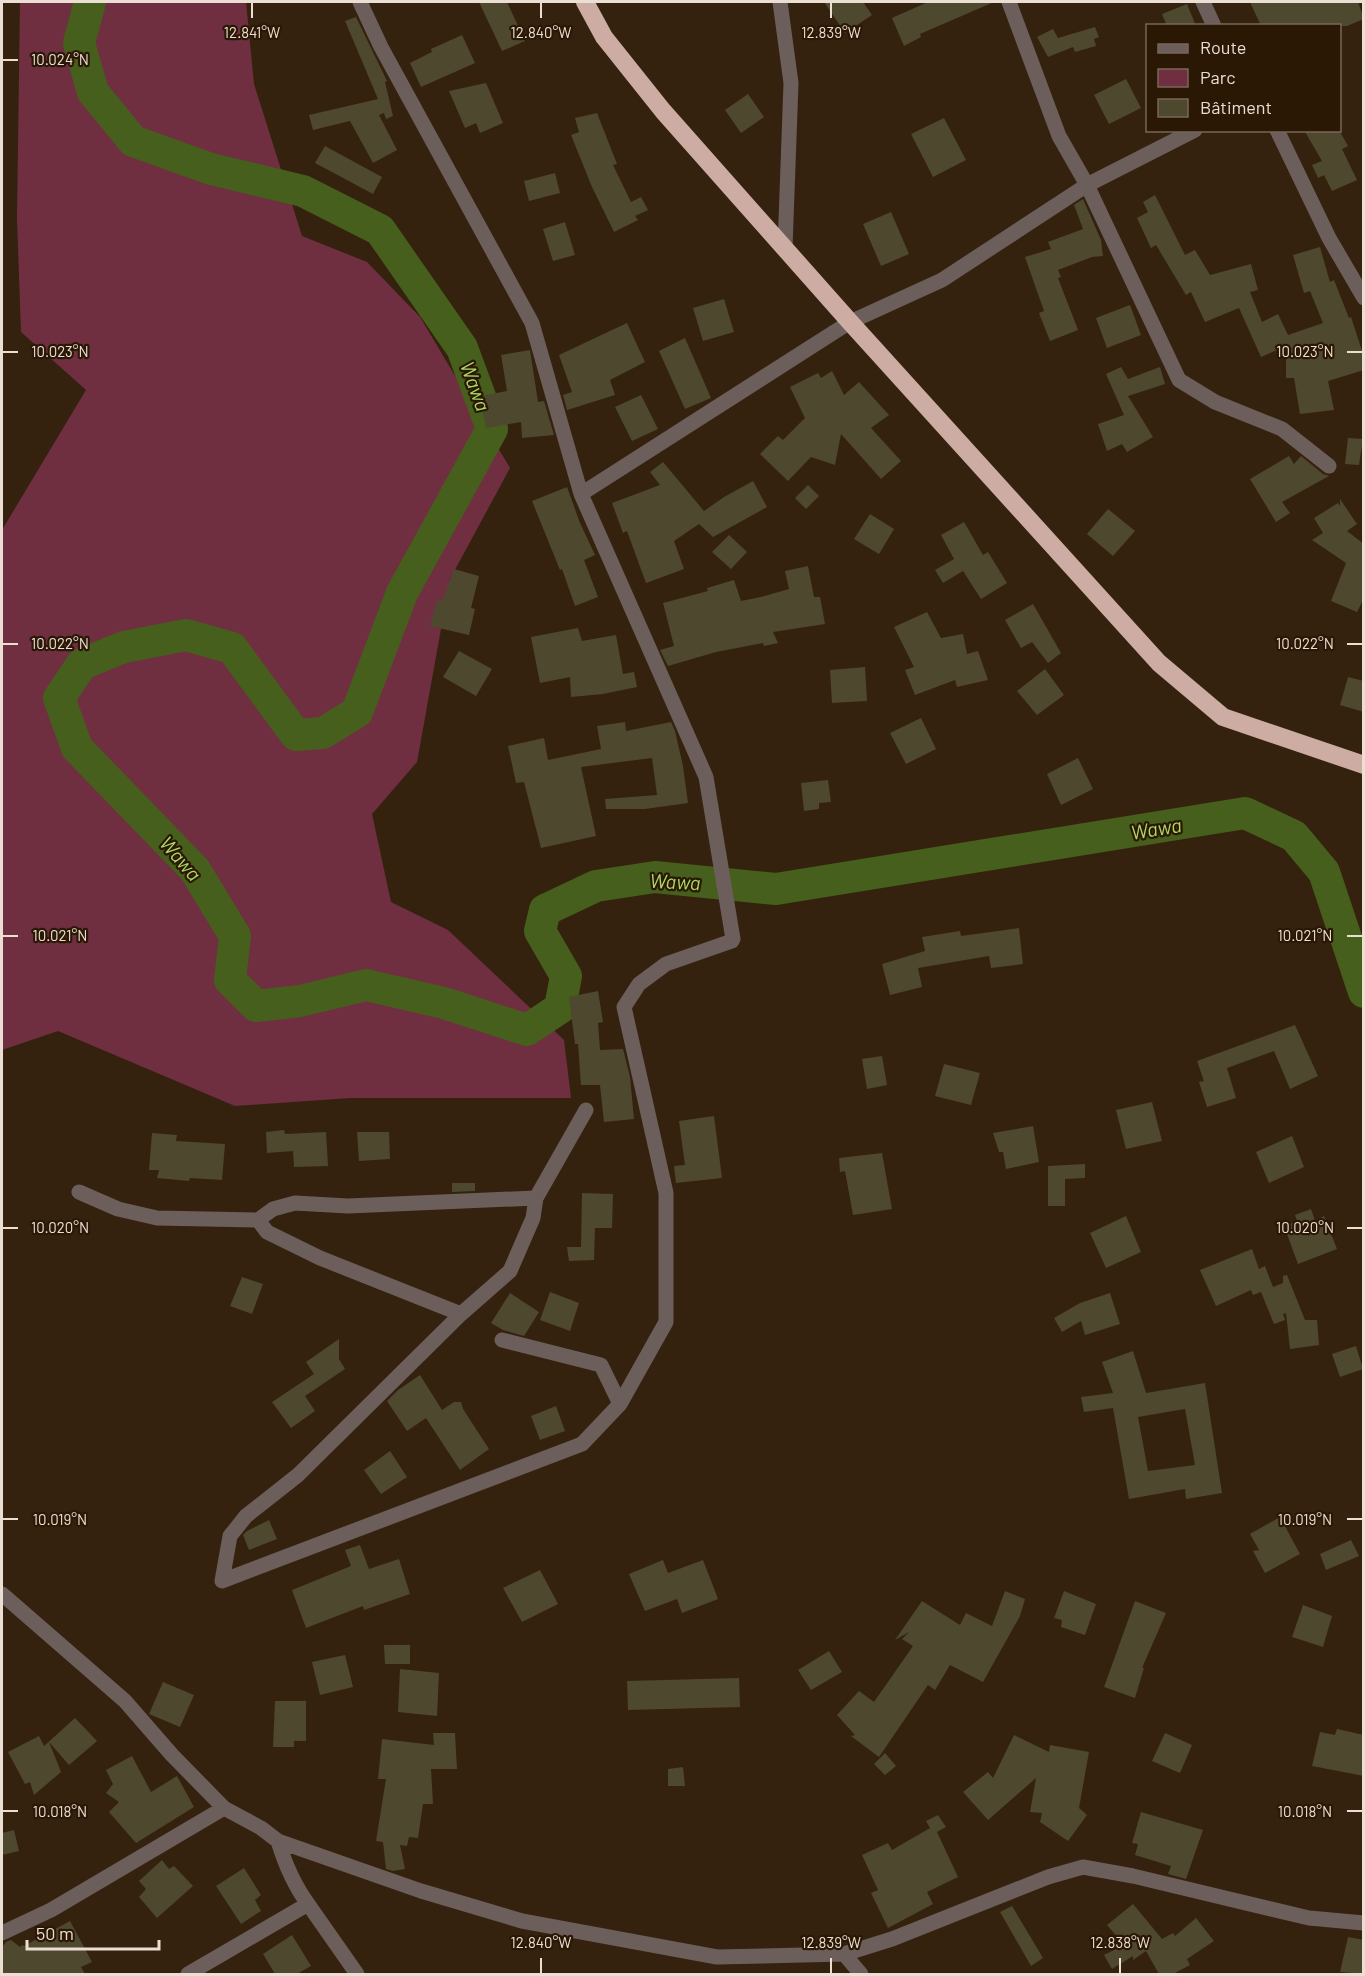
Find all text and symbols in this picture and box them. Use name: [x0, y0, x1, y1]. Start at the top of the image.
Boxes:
text: 12.841°W: [224, 23, 280, 41]
text: 12.840°W: [511, 23, 571, 41]
text: 12.839°W: [801, 23, 861, 41]
legend: [1146, 24, 1341, 132]
text: Route: [1200, 36, 1246, 58]
text: 10.024°N: [31, 50, 89, 68]
text: Parc: [1200, 66, 1236, 88]
text: Bâtiment: [1200, 96, 1272, 118]
text: 10.023°N: [31, 342, 89, 360]
text: 10.023°N: [1276, 342, 1334, 360]
water label: Wawa: [456, 358, 496, 414]
text: 10.022°N: [31, 634, 89, 652]
text: 10.022°N: [1276, 634, 1334, 652]
water label: Wawa: [1129, 812, 1183, 844]
water label: Wawa: [155, 831, 207, 885]
water label: Wawa: [649, 868, 701, 894]
text: 10.021°N: [33, 926, 87, 944]
text: 10.021°N: [1278, 926, 1332, 944]
text: 10.020°N: [31, 1218, 89, 1236]
text: 10.020°N: [1276, 1218, 1334, 1236]
text: 10.019°N: [33, 1510, 87, 1528]
text: 10.019°N: [1278, 1510, 1332, 1528]
text: 10.018°N: [33, 1802, 87, 1820]
text: 10.018°N: [1278, 1802, 1332, 1820]
scale bar: [27, 1913, 159, 1951]
text: 50 m: [36, 1922, 74, 1944]
text: 12.840°W: [511, 1933, 571, 1951]
text: 12.839°W: [801, 1933, 861, 1951]
text: 12.838°W: [1090, 1933, 1150, 1951]

